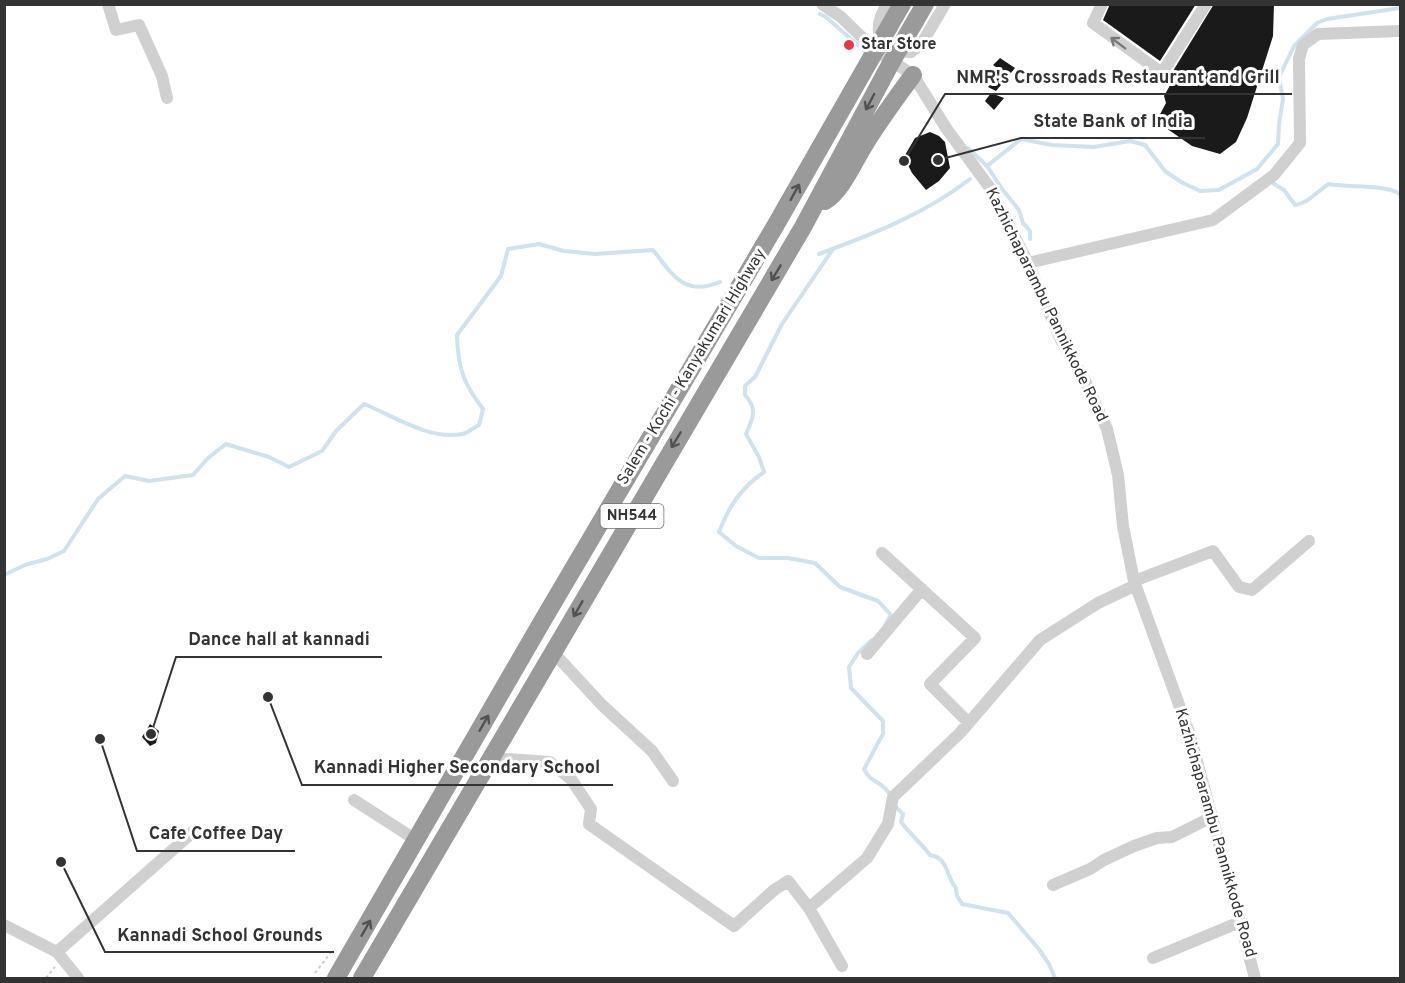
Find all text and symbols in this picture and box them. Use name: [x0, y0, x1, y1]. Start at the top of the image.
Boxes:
place label: Star Store: [861, 35, 937, 55]
one-way arrow: [1111, 37, 1127, 49]
marker: Star Store: [842, 38, 856, 52]
callout: NMR's Crossroads Restaurant and Grill: [945, 58, 1292, 94]
text: NMR's Crossroads Restaurant and Grill: [956, 67, 1280, 90]
one-way arrow: [864, 93, 876, 110]
callout: State Bank of India: [1021, 102, 1205, 138]
text: State Bank of India: [1033, 111, 1193, 134]
one-way arrow: [789, 184, 801, 201]
street label: Kazhichaparambu Pannikkode Road: [980, 185, 1112, 425]
street label: Salem - Kochi - Kanyakumari Highway: [613, 245, 771, 489]
one-way arrow: [769, 264, 781, 281]
one-way arrow: [670, 431, 682, 448]
road number: NH544: [600, 504, 664, 528]
one-way arrow: [572, 600, 584, 617]
callout: Dance hall at kannadi: [176, 621, 382, 657]
text: Dance hall at kannadi: [188, 629, 370, 652]
street label: Kazhichaparambu Pannikkode Road: [1170, 706, 1260, 960]
one-way arrow: [479, 714, 490, 732]
callout: Kannadi Higher Secondary School: [302, 749, 613, 785]
text: Kannadi Higher Secondary School: [314, 757, 600, 780]
callout: Cafe Coffee Day: [137, 815, 295, 851]
text: Cafe Coffee Day: [149, 823, 283, 846]
callout: Kannadi School Grounds: [105, 916, 334, 952]
one-way arrow: [360, 920, 372, 937]
text: Kannadi School Grounds: [117, 925, 323, 948]

